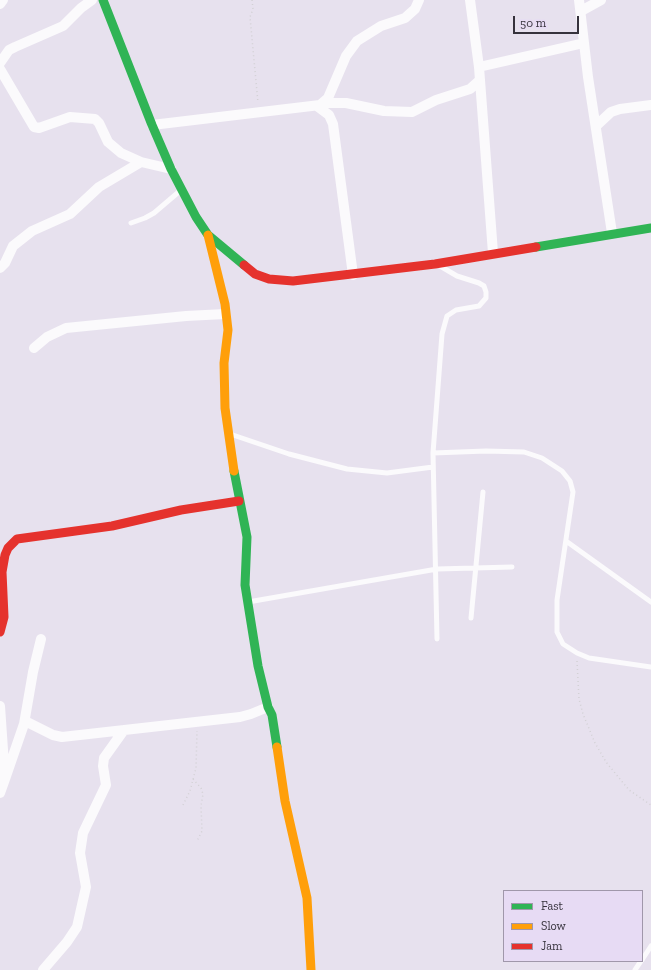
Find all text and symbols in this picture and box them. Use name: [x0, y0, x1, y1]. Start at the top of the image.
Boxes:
scale bar: [515, 8, 581, 34]
text: 50 m: [520, 16, 546, 30]
legend: [503, 890, 643, 962]
text: Fast: [541, 899, 563, 913]
text: Slow: [541, 919, 566, 933]
text: Jam: [541, 939, 562, 953]

